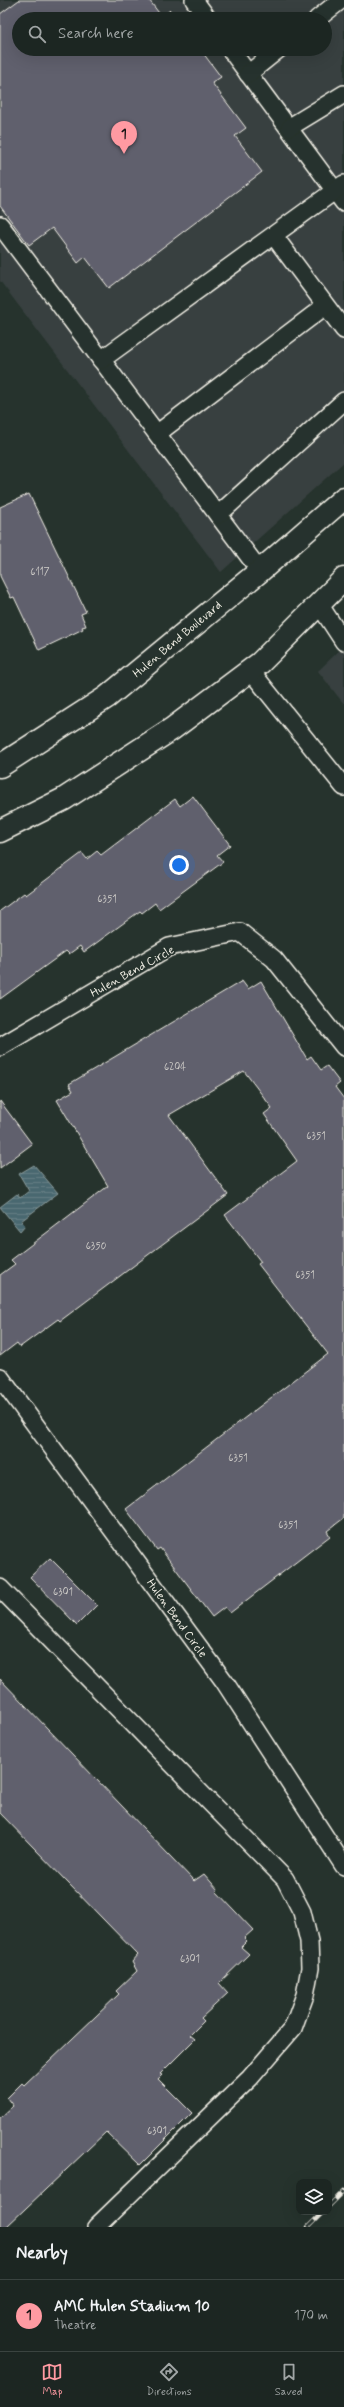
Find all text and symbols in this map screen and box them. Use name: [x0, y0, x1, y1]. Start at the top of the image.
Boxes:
search box: [12, 12, 332, 56]
icon: search: [26, 23, 48, 45]
text: Search here: [58, 24, 134, 44]
pin: 1: [111, 121, 137, 154]
house number: 6117: [30, 566, 50, 579]
street label: Hulen Bend Boulevard: [130, 598, 226, 682]
your location: [169, 855, 189, 875]
house number: 6351: [97, 893, 117, 906]
street label: Hulen Bend Circle: [88, 942, 177, 1002]
house number: 6204: [164, 1061, 186, 1074]
house number: 6351: [306, 1130, 326, 1143]
house number: 6350: [86, 1240, 107, 1253]
house number: 6351: [295, 1269, 315, 1282]
house number: 6351: [228, 1452, 248, 1465]
house number: 6351: [278, 1519, 298, 1532]
street label: Hulen Bend Circle: [142, 1576, 210, 1661]
house number: 6301: [53, 1586, 73, 1599]
house number: 6301: [180, 1953, 200, 1966]
house number: 6301: [147, 2125, 167, 2138]
map controls: [296, 2179, 332, 2215]
button: layers: [296, 2179, 332, 2215]
text: Nearby: [16, 2242, 68, 2264]
text: AMC Hulen Stadium 10: [54, 2297, 210, 2317]
text: 1: [26, 2307, 32, 2324]
text: 170 m: [294, 2307, 328, 2324]
text: Theatre: [54, 2317, 96, 2334]
tab: Map: [41, 2361, 63, 2399]
tab: Directions: [146, 2361, 192, 2399]
tab: Saved: [275, 2361, 302, 2399]

